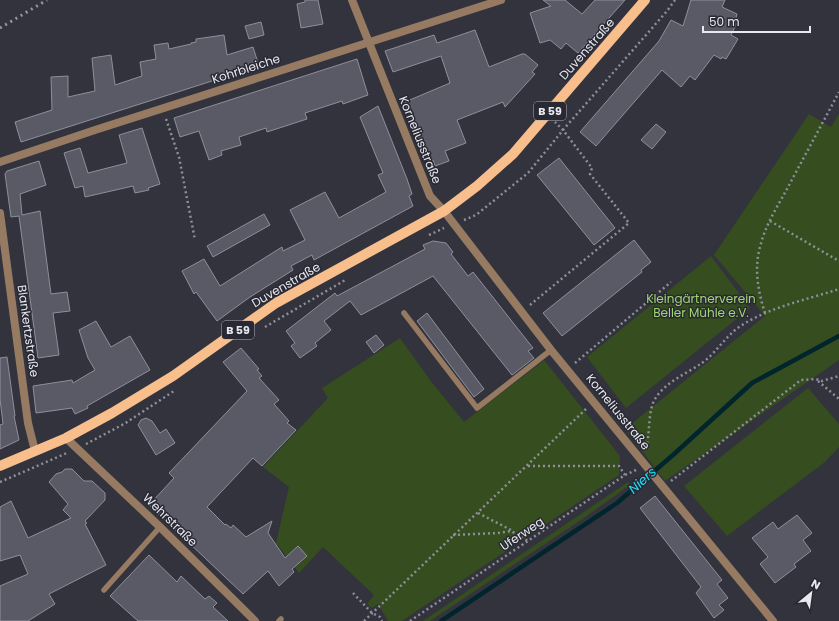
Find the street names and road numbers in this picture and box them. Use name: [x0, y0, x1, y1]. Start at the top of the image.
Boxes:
street label: Duvenstraße: [555, 14, 618, 83]
street label: Kohrbleiche: [210, 49, 282, 88]
street label: Korneliusstraße: [395, 93, 446, 186]
road number: B 59: [534, 102, 566, 120]
street label: Duvenstraße: [248, 258, 323, 311]
street label: Blankertzstraße: [14, 284, 43, 378]
road number: B 59: [222, 321, 254, 339]
street label: Korneliusstraße: [582, 370, 654, 453]
street label: Wehrstraße: [139, 489, 201, 550]
street label: Uferweg: [497, 513, 547, 554]

